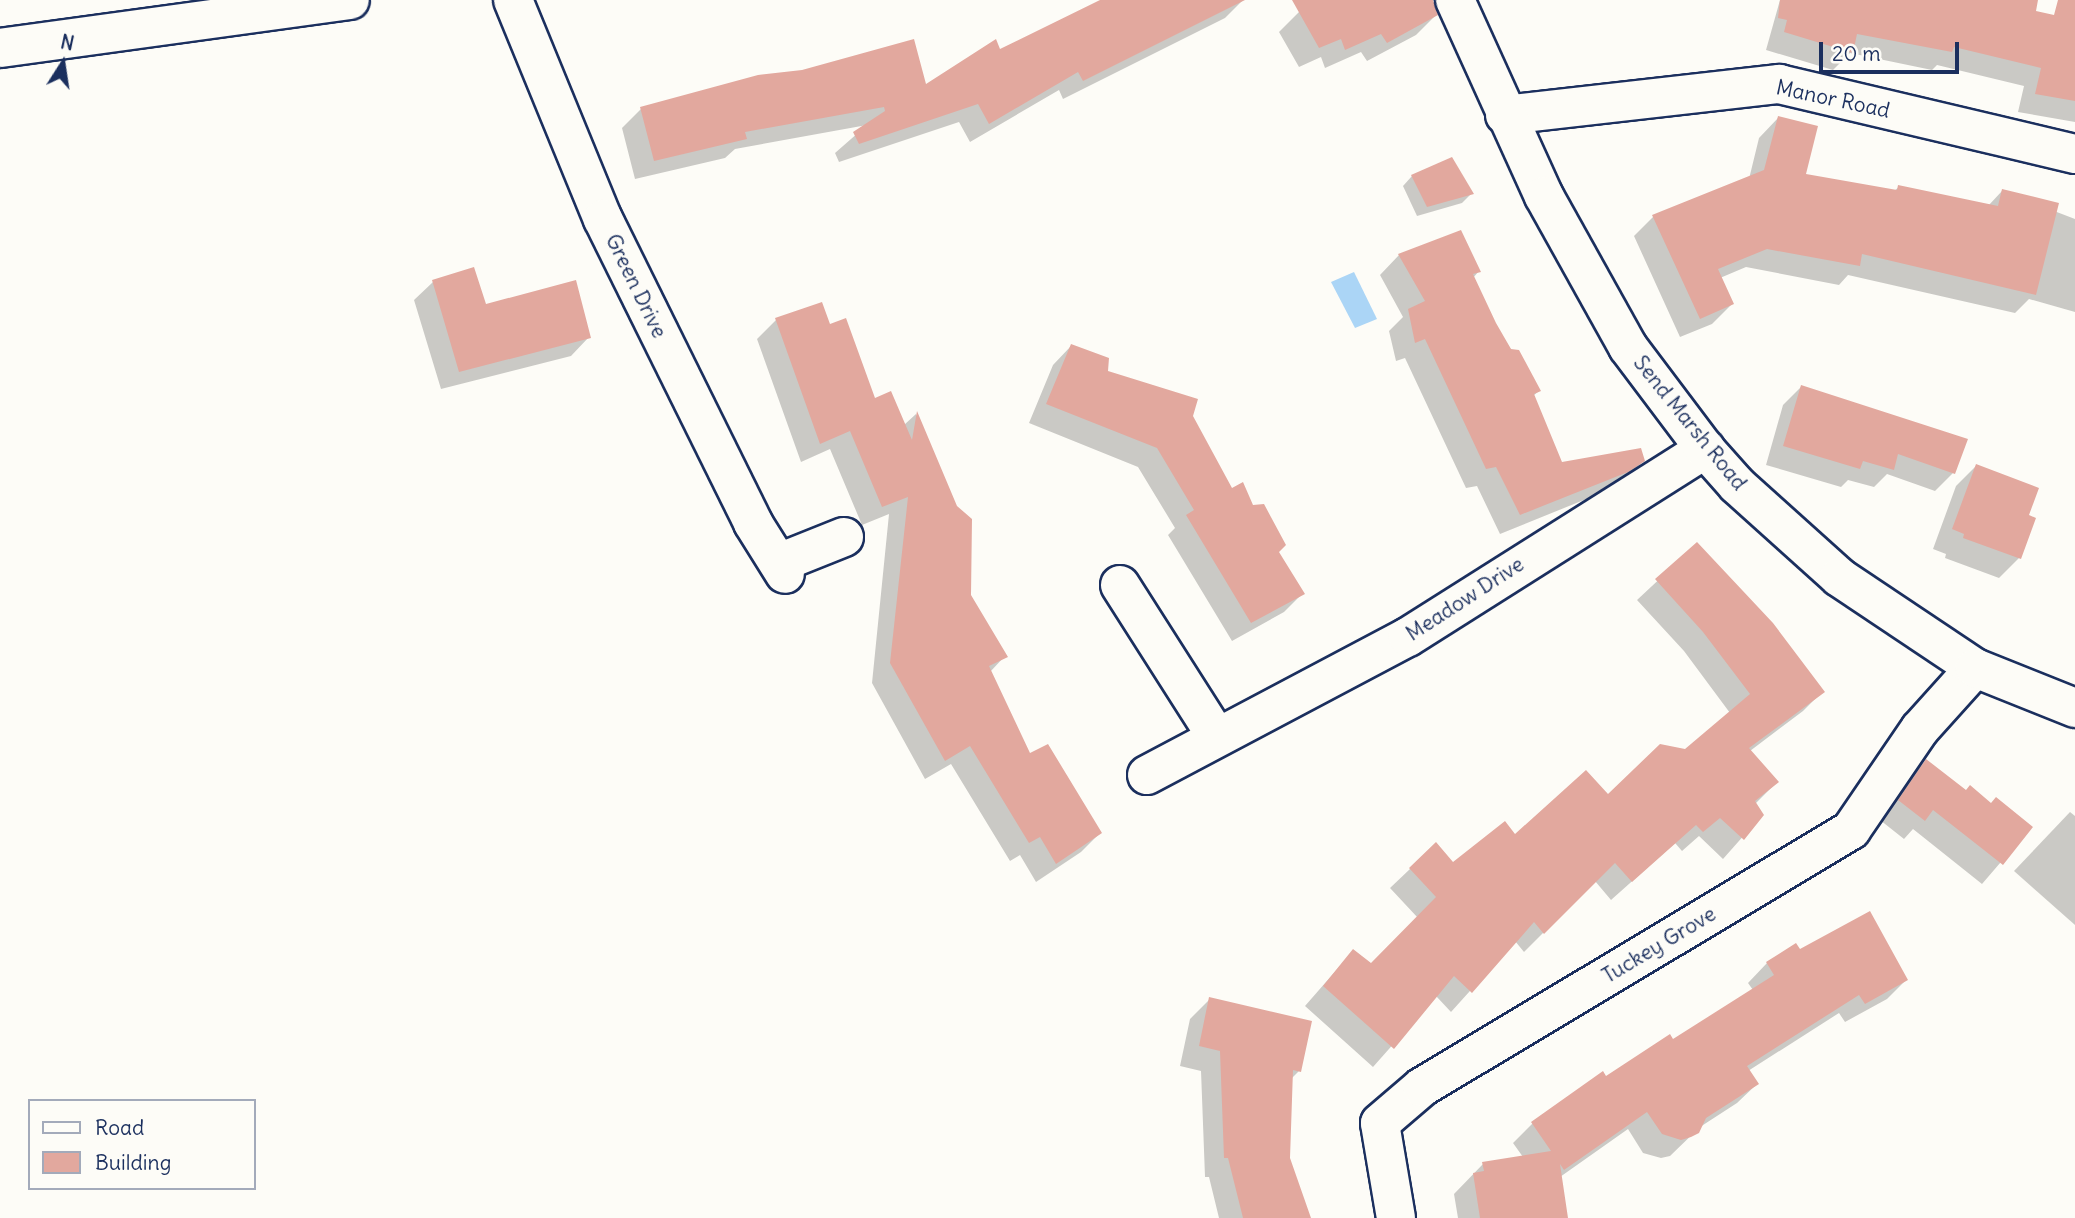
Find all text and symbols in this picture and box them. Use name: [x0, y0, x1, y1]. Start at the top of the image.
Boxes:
north arrow: [28, 28, 98, 98]
scale bar: [1823, 28, 1963, 72]
text: N: [58, 29, 76, 56]
text: 20 m: [1832, 40, 1881, 67]
street label: Manor Road: [1774, 75, 1892, 123]
street label: Green Drive: [600, 230, 672, 342]
street label: Send Marsh Road: [1628, 351, 1752, 495]
street label: Meadow Drive: [1401, 552, 1529, 646]
street label: Tuckey Grove: [1598, 901, 1720, 989]
legend: [28, 1099, 256, 1190]
text: Road: [95, 1114, 144, 1141]
text: Building: [95, 1149, 171, 1176]

